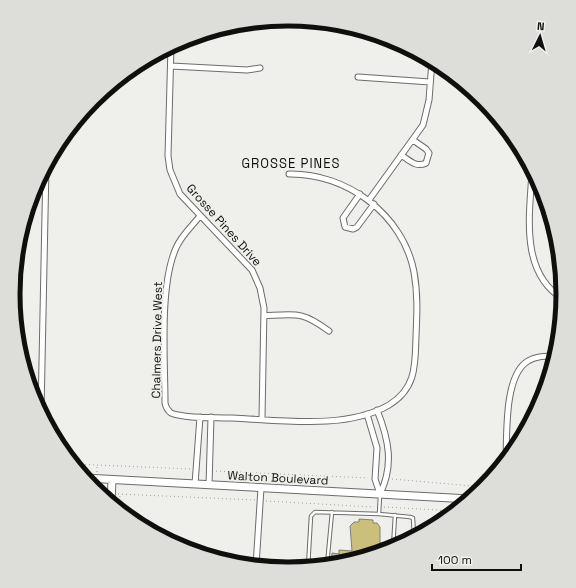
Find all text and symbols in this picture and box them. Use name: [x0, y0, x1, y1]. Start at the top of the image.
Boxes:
north arrow: [520, 16, 560, 56]
text: N: [537, 19, 545, 33]
district label: GROSSE PINES: [242, 155, 340, 172]
street label: Grosse Pines Drive: [183, 181, 265, 269]
street label: Chalmers Drive West: [148, 281, 166, 399]
street label: Walton Boulevard: [227, 467, 329, 489]
scale bar: [432, 546, 521, 572]
text: 100 m: [438, 552, 472, 568]

